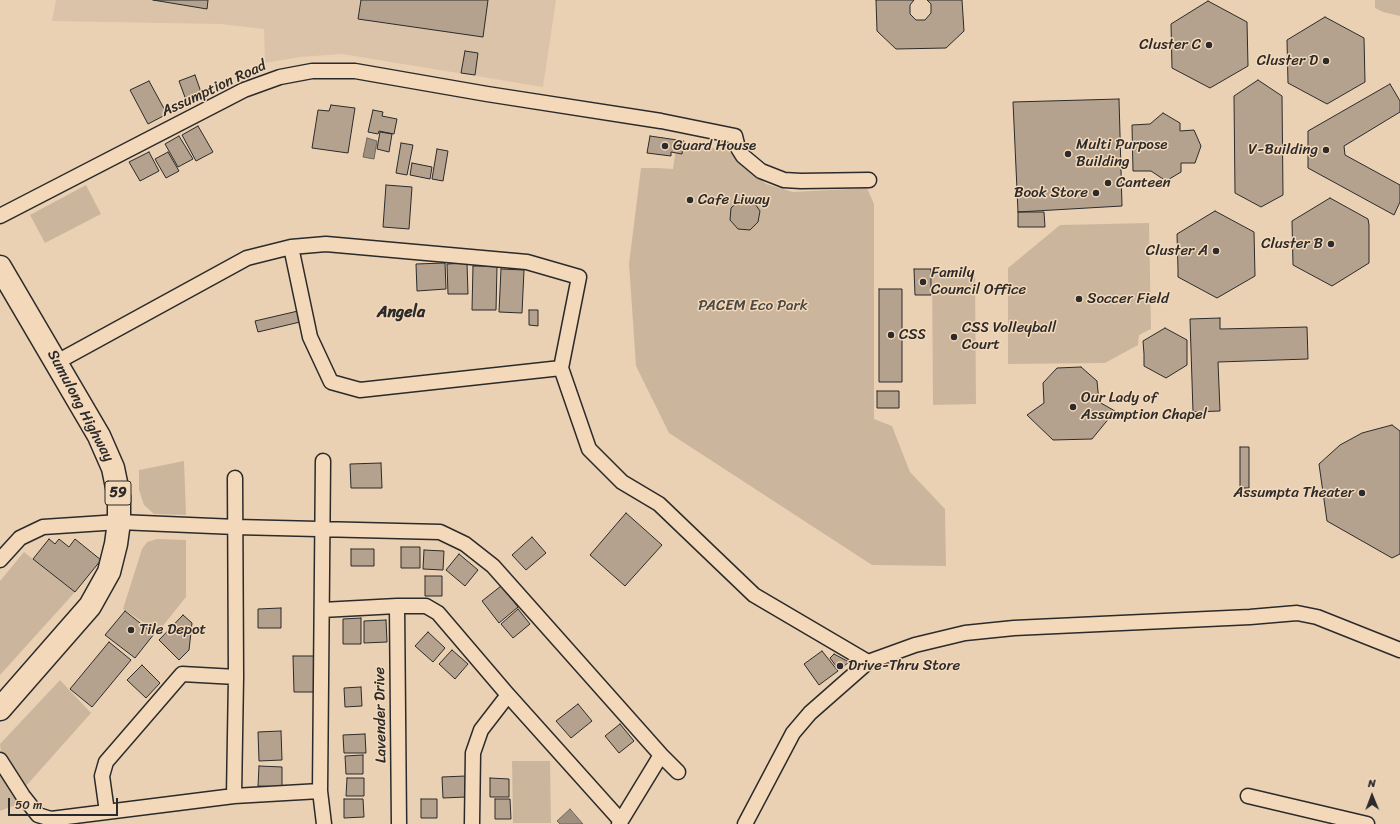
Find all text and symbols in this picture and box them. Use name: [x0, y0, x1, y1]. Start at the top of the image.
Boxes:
place label: Cluster C: [1139, 36, 1201, 54]
marker: Cluster C: [1204, 40, 1214, 50]
place label: Cluster D: [1257, 52, 1318, 70]
marker: Cluster D: [1321, 56, 1331, 66]
street label: Assumption Road: [159, 57, 269, 121]
place label: Multi Purpose Building: [1076, 136, 1167, 171]
place label: Guard House: [673, 137, 756, 155]
marker: Guard House: [660, 141, 670, 151]
place label: V-Building: [1248, 141, 1318, 159]
marker: V-Building: [1321, 145, 1331, 155]
marker: Multi Purpose Building: [1063, 149, 1073, 159]
place label: Canteen: [1116, 174, 1171, 192]
marker: Canteen: [1103, 178, 1113, 188]
place label: Book Store: [1014, 184, 1088, 202]
marker: Book Store: [1091, 188, 1101, 198]
place label: Cafe Liway: [698, 191, 770, 209]
marker: Cafe Liway: [685, 195, 695, 205]
place label: Cluster B: [1261, 235, 1323, 253]
marker: Cluster B: [1326, 239, 1336, 249]
place label: Cluster A: [1146, 242, 1208, 260]
marker: Cluster A: [1211, 246, 1221, 256]
place label: Family Council Office: [931, 264, 1026, 299]
marker: Family Council Office: [918, 277, 928, 287]
place label: Soccer Field: [1087, 290, 1169, 308]
marker: Soccer Field: [1074, 294, 1084, 304]
park label: PACEM Eco Park: [698, 297, 808, 315]
district label: Angela: [377, 303, 425, 323]
place label: CSS Volleyball Court: [962, 319, 1056, 354]
place label: CSS: [899, 326, 926, 344]
marker: CSS: [886, 330, 896, 340]
marker: CSS Volleyball Court: [949, 332, 959, 342]
street label: Sumulong Highway: [43, 347, 117, 465]
place label: Our Lady of Assumption Chapel: [1081, 389, 1207, 424]
marker: Our Lady of Assumption Chapel: [1068, 402, 1078, 412]
road number: 59: [105, 481, 131, 505]
place label: Assumpta Theater: [1234, 484, 1354, 502]
marker: Assumpta Theater: [1357, 488, 1367, 498]
place label: Tile Depot: [139, 621, 206, 639]
marker: Tile Depot: [126, 625, 136, 635]
place label: Drive-Thru Store: [848, 657, 960, 675]
marker: Drive-Thru Store: [835, 661, 845, 671]
street label: Lavender Drive: [371, 667, 391, 763]
text: N: [1368, 774, 1376, 793]
north arrow: [1352, 776, 1392, 816]
scale bar: [10, 790, 120, 816]
text: 50 m: [15, 794, 42, 816]

